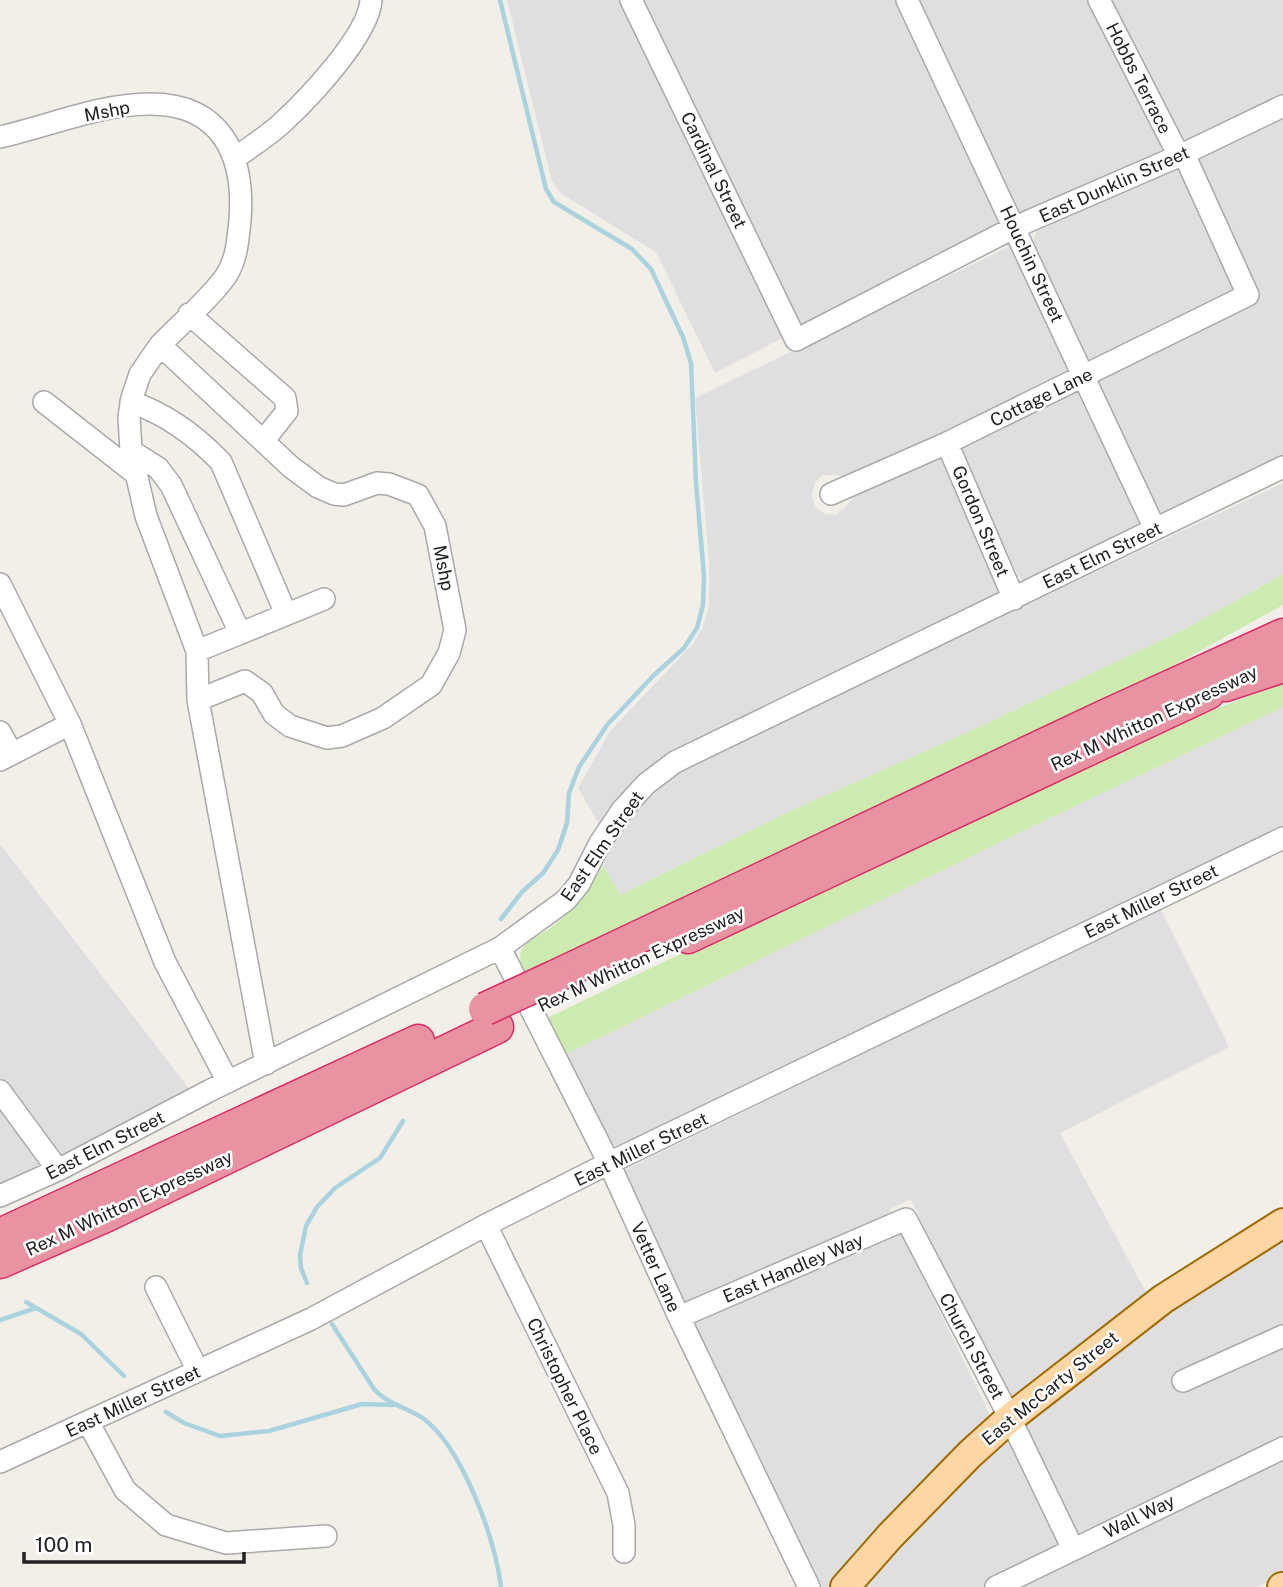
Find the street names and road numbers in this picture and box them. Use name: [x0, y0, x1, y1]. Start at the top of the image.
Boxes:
street label: Hobbs Terrace: [1102, 19, 1176, 137]
street label: Mshp: [82, 96, 132, 126]
street label: Cardinal Street: [677, 108, 751, 232]
street label: East Dunklin Street: [1036, 141, 1192, 227]
street label: Houchin Street: [996, 202, 1068, 326]
street label: Cottage Lane: [986, 363, 1096, 431]
street label: Gordon Street: [948, 462, 1014, 580]
street label: East Elm Street: [1039, 517, 1165, 593]
street label: Mshp: [429, 543, 459, 593]
street label: Rex M Whitton Expressway: [1047, 661, 1261, 775]
street label: East Elm Street: [556, 787, 648, 905]
street label: East Miller Street: [1081, 860, 1221, 942]
street label: Rex M Whitton Expressway: [534, 902, 748, 1016]
street label: East Elm Street: [42, 1106, 168, 1184]
street label: East Miller Street: [571, 1108, 711, 1190]
street label: Rex M Whitton Expressway: [22, 1146, 236, 1260]
street label: Vetter Lane: [627, 1219, 685, 1315]
street label: East Handley Way: [720, 1229, 867, 1307]
street label: Church Street: [935, 1289, 1009, 1403]
street label: Christopher Place: [523, 1314, 607, 1458]
street label: East McCarty Street: [978, 1327, 1122, 1449]
street label: East Miller Street: [62, 1361, 204, 1441]
street label: Wall Way: [1100, 1490, 1178, 1542]

